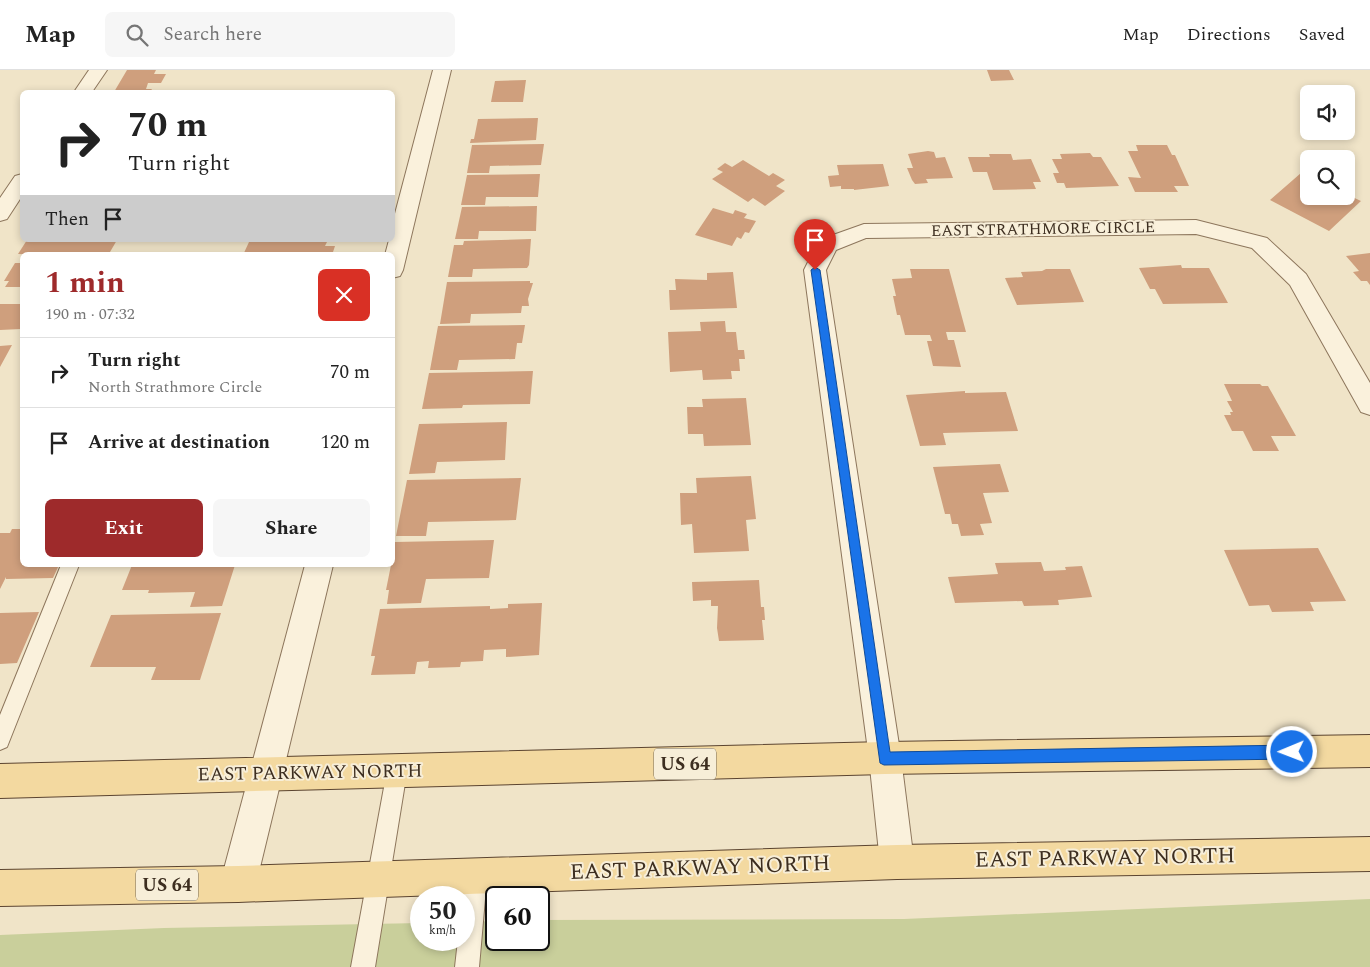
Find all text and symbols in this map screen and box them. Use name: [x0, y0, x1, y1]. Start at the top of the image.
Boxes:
search box: [105, 12, 455, 57]
text: Map: [25, 17, 75, 53]
text: Search here: [163, 20, 262, 49]
icon: search: [123, 21, 151, 49]
text: Map: [1123, 21, 1159, 48]
text: Directions: [1187, 21, 1271, 48]
text: Saved: [1299, 21, 1345, 48]
map controls: [1300, 85, 1355, 205]
button: sound: [1300, 85, 1355, 140]
text: 70 m: [128, 99, 208, 152]
icon: right: [45, 110, 110, 175]
text: Turn right: [128, 147, 230, 180]
button: search: [1300, 150, 1355, 205]
text: Then: [45, 205, 89, 234]
icon: arrive: [99, 205, 127, 233]
street label: EAST STRATHMORE CIRCLE: [931, 215, 1155, 243]
pin: [794, 219, 836, 270]
icon: arrive: [801, 226, 829, 254]
text: 1 min: [45, 260, 125, 306]
button: close: [318, 269, 370, 321]
text: 190 m · 07:32: [45, 302, 135, 326]
text: Turn right: [88, 346, 181, 375]
text: 70 m: [330, 358, 370, 387]
icon: right: [45, 359, 73, 387]
text: North Strathmore Circle: [88, 375, 262, 399]
text: Arrive at destination: [88, 428, 270, 457]
text: 120 m: [320, 428, 370, 457]
icon: arrive: [45, 429, 73, 457]
button: Exit: [45, 499, 203, 557]
button: Share: [213, 499, 370, 557]
position arrow: [1265, 725, 1317, 777]
road number: US 64: [654, 749, 716, 780]
street label: EAST PARKWAY NORTH: [197, 757, 423, 789]
street label: EAST PARKWAY NORTH: [974, 839, 1236, 877]
street label: EAST PARKWAY NORTH: [569, 847, 831, 889]
road number: US 64: [136, 870, 198, 900]
speed limit sign: 60: [485, 886, 550, 951]
text: 50: [428, 893, 457, 931]
text: km/h: [429, 921, 456, 940]

